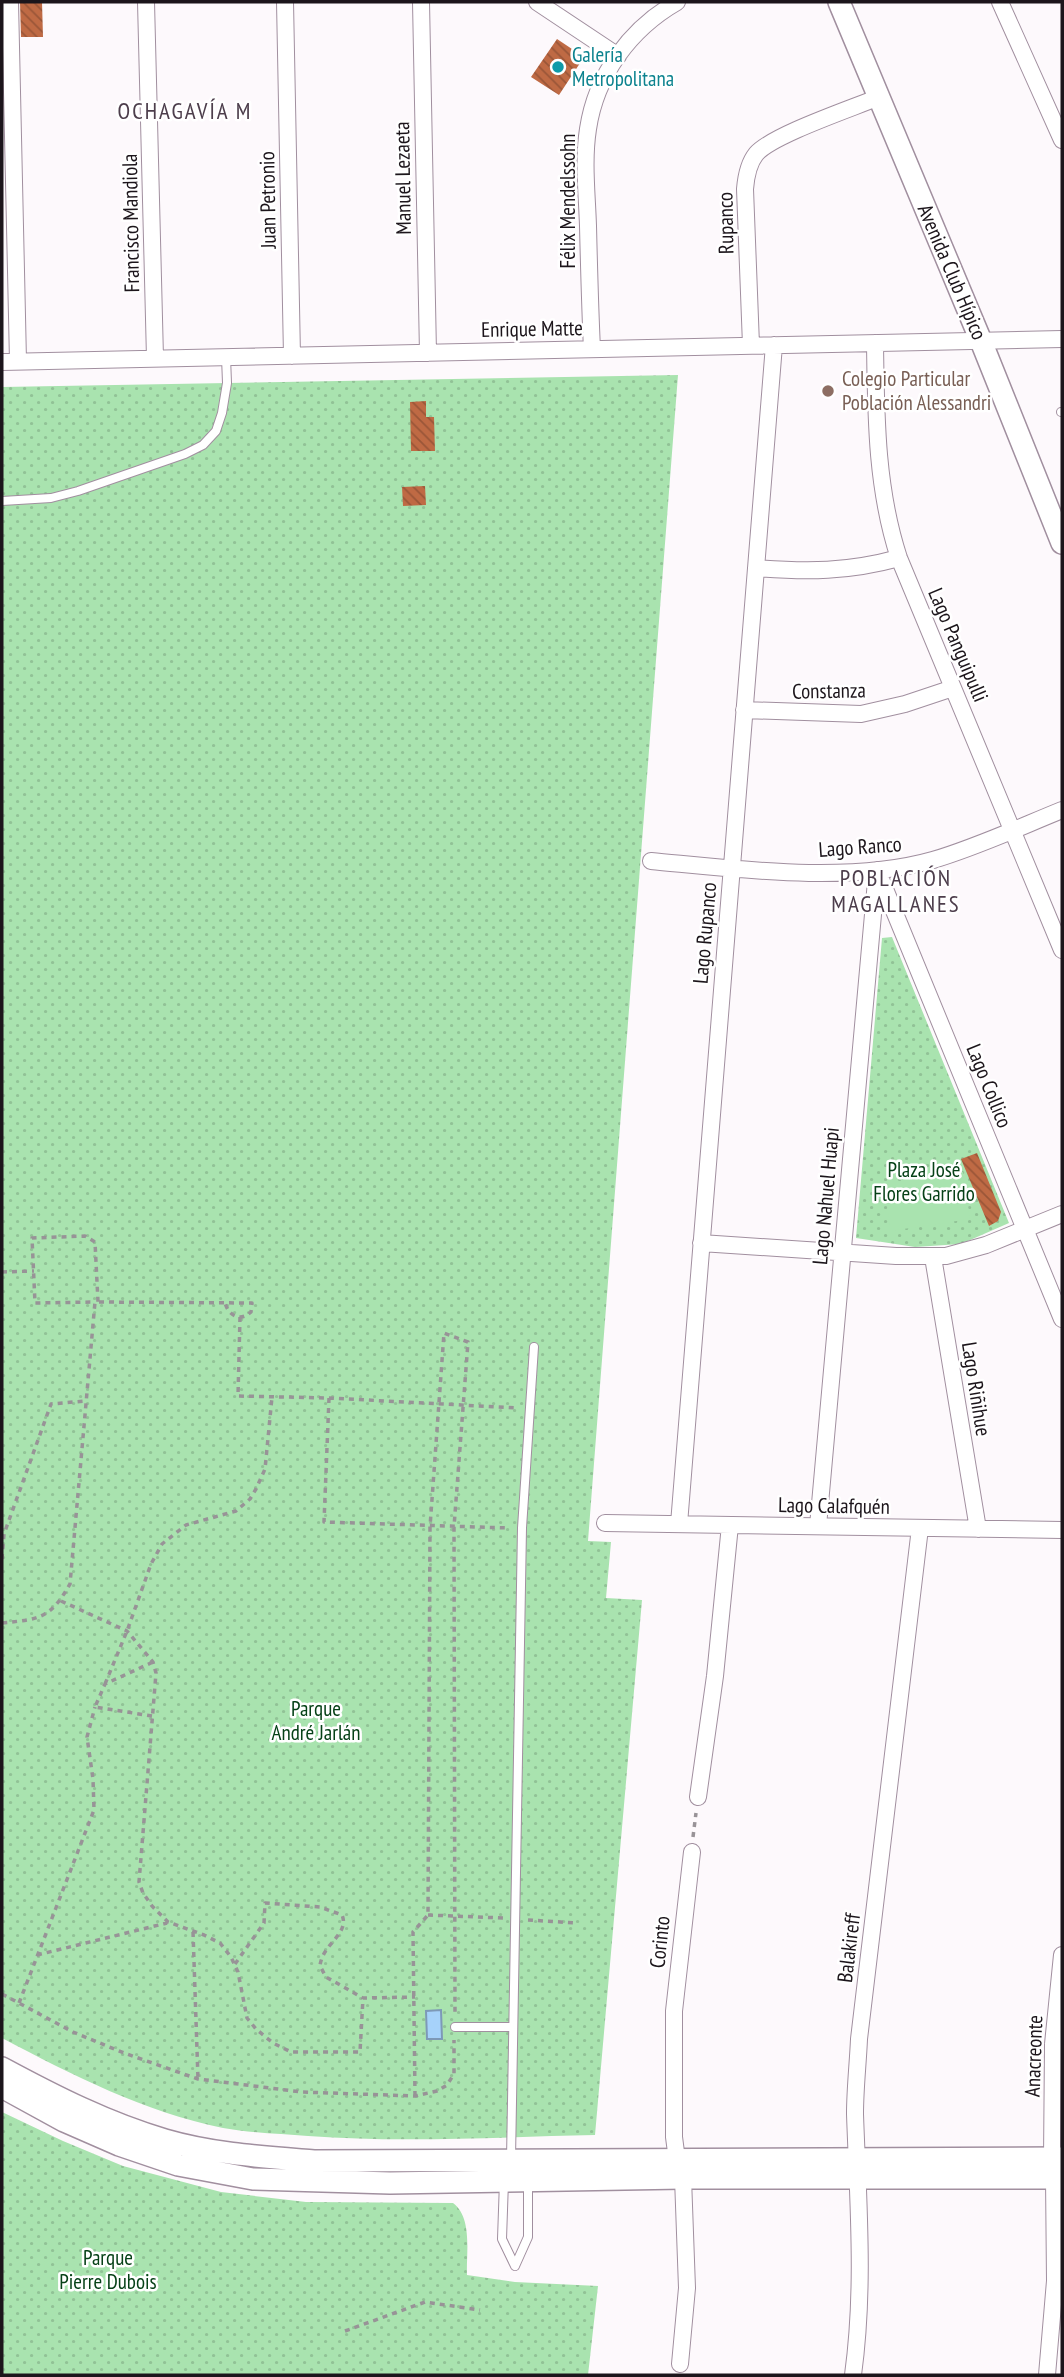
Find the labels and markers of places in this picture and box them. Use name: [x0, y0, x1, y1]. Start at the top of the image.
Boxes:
place label: Galería Metropolitana: [572, 41, 674, 92]
marker: Galería Metropolitana: [550, 59, 566, 75]
place label: Colegio Particular Población Alessandri: [842, 365, 991, 416]
marker: Colegio Particular Población Alessandri: [820, 383, 836, 399]

